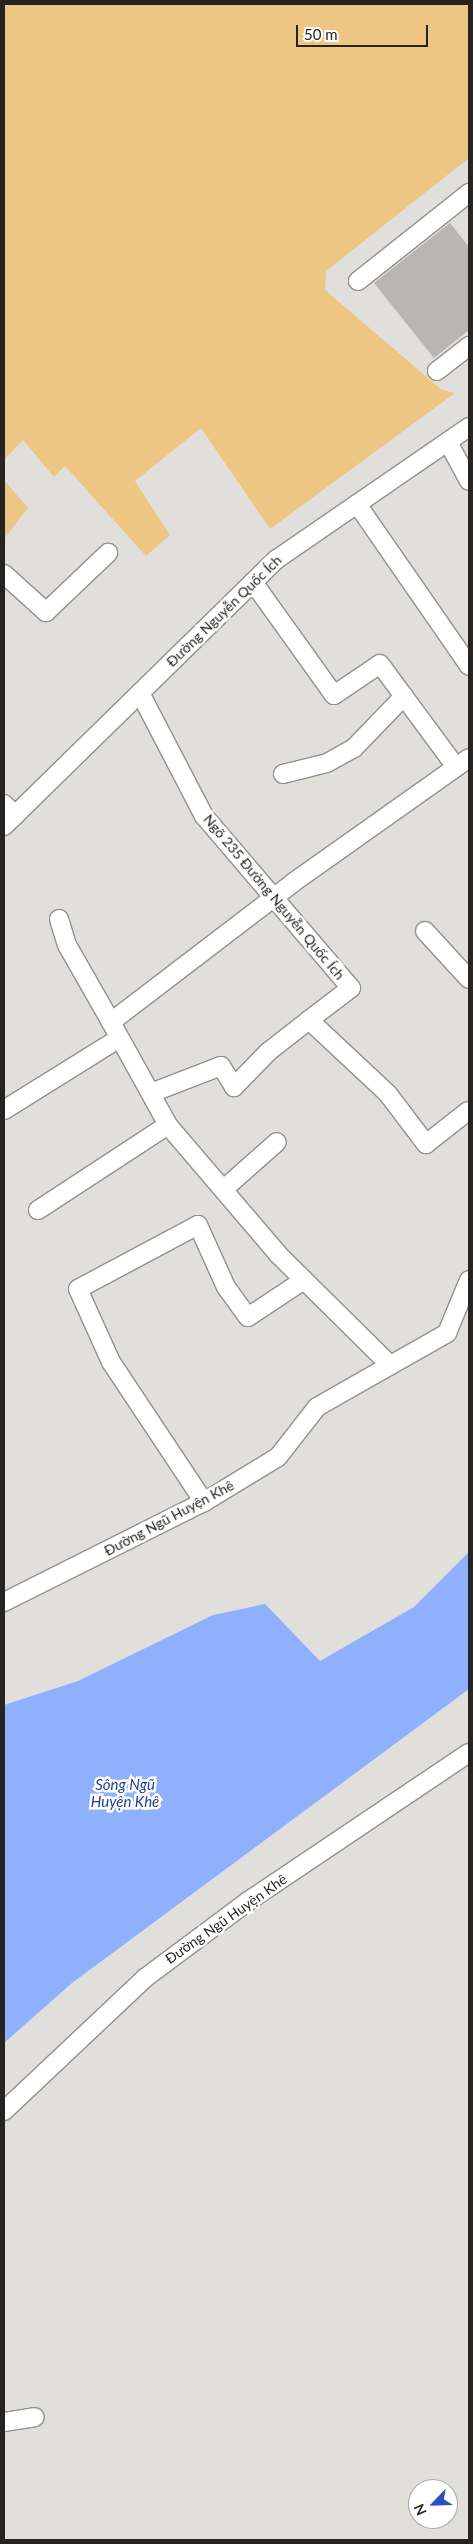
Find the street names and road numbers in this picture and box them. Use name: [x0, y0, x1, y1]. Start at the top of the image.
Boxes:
street label: Đường Nguyễn Quốc Ích: [163, 552, 285, 670]
street label: Ngõ 235 Đường Nguyễn Quốc Ích: [200, 811, 348, 983]
street label: Đường Ngũ Huyện Khê: [101, 1477, 237, 1559]
street label: Đường Ngũ Huyện Khê: [162, 1871, 290, 1967]

